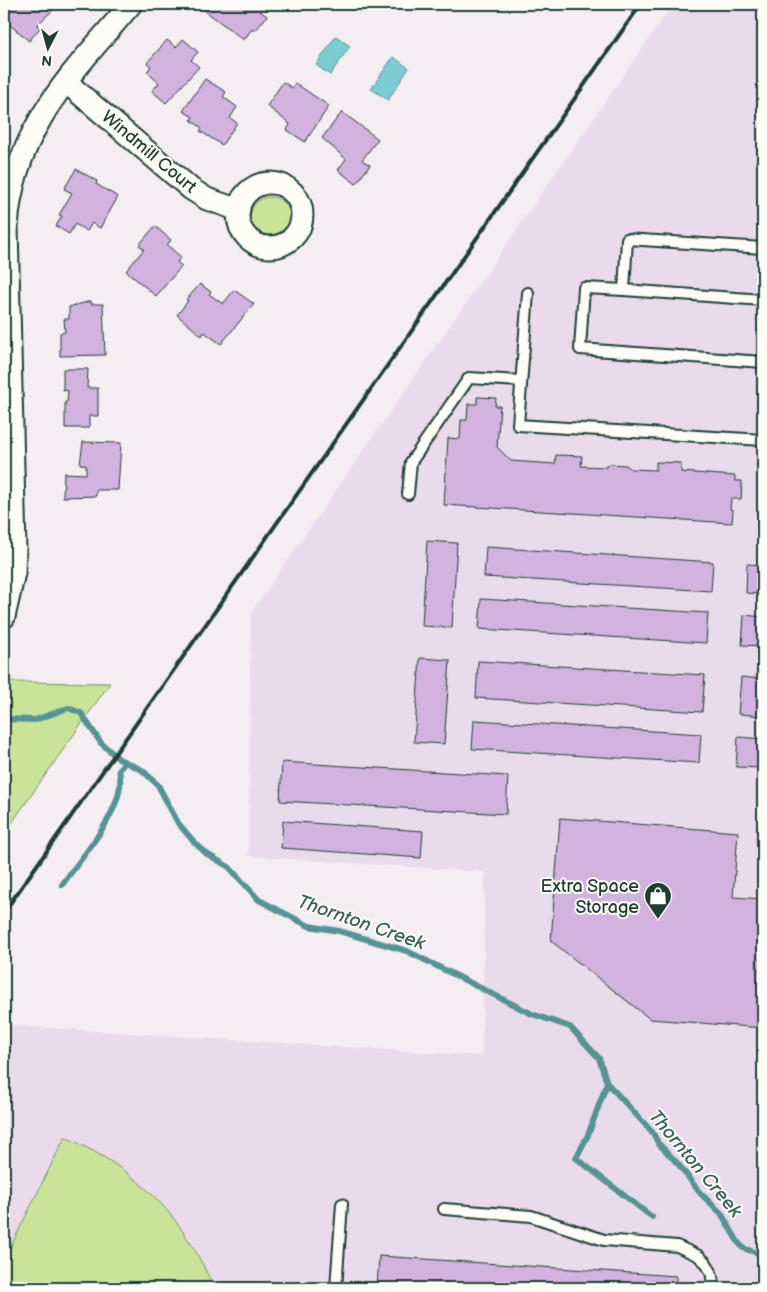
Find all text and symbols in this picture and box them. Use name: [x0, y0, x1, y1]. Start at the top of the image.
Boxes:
north arrow: [22, 22, 72, 72]
text: N: [41, 51, 53, 69]
street label: Windmill Court: [97, 106, 201, 198]
place label: Extra Space Storage: [541, 876, 639, 918]
shop icon: Extra Space Storage: [643, 881, 673, 920]
water label: Thornton Creek: [294, 890, 428, 956]
water label: Thornton Creek: [643, 1106, 747, 1223]

